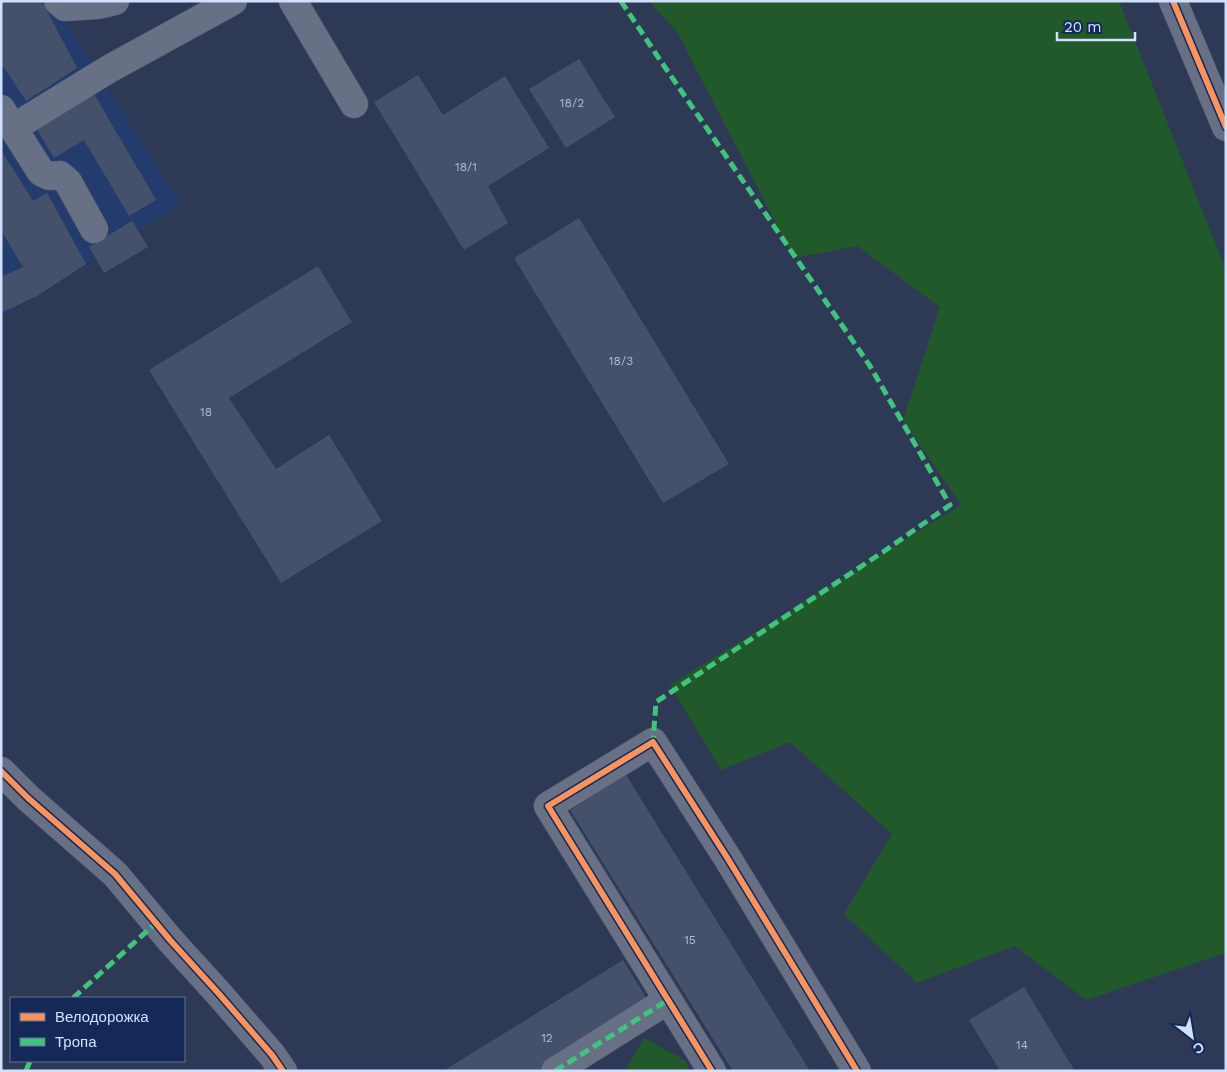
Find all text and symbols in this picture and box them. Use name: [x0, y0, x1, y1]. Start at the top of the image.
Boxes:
scale bar: [1057, 10, 1134, 42]
text: 20 m: [1064, 18, 1102, 36]
house number: 18/2: [560, 96, 584, 110]
house number: 18/1: [455, 160, 477, 174]
house number: 18/3: [609, 354, 633, 368]
house number: 18: [200, 405, 212, 419]
house number: 15: [684, 933, 696, 947]
legend: [10, 997, 185, 1062]
text: Велодорожка: [55, 1008, 149, 1026]
north arrow: [1167, 1012, 1217, 1062]
house number: 12: [541, 1031, 553, 1045]
text: Тропа: [55, 1033, 97, 1051]
house number: 14: [1016, 1038, 1028, 1052]
text: С: [1190, 1039, 1207, 1058]

